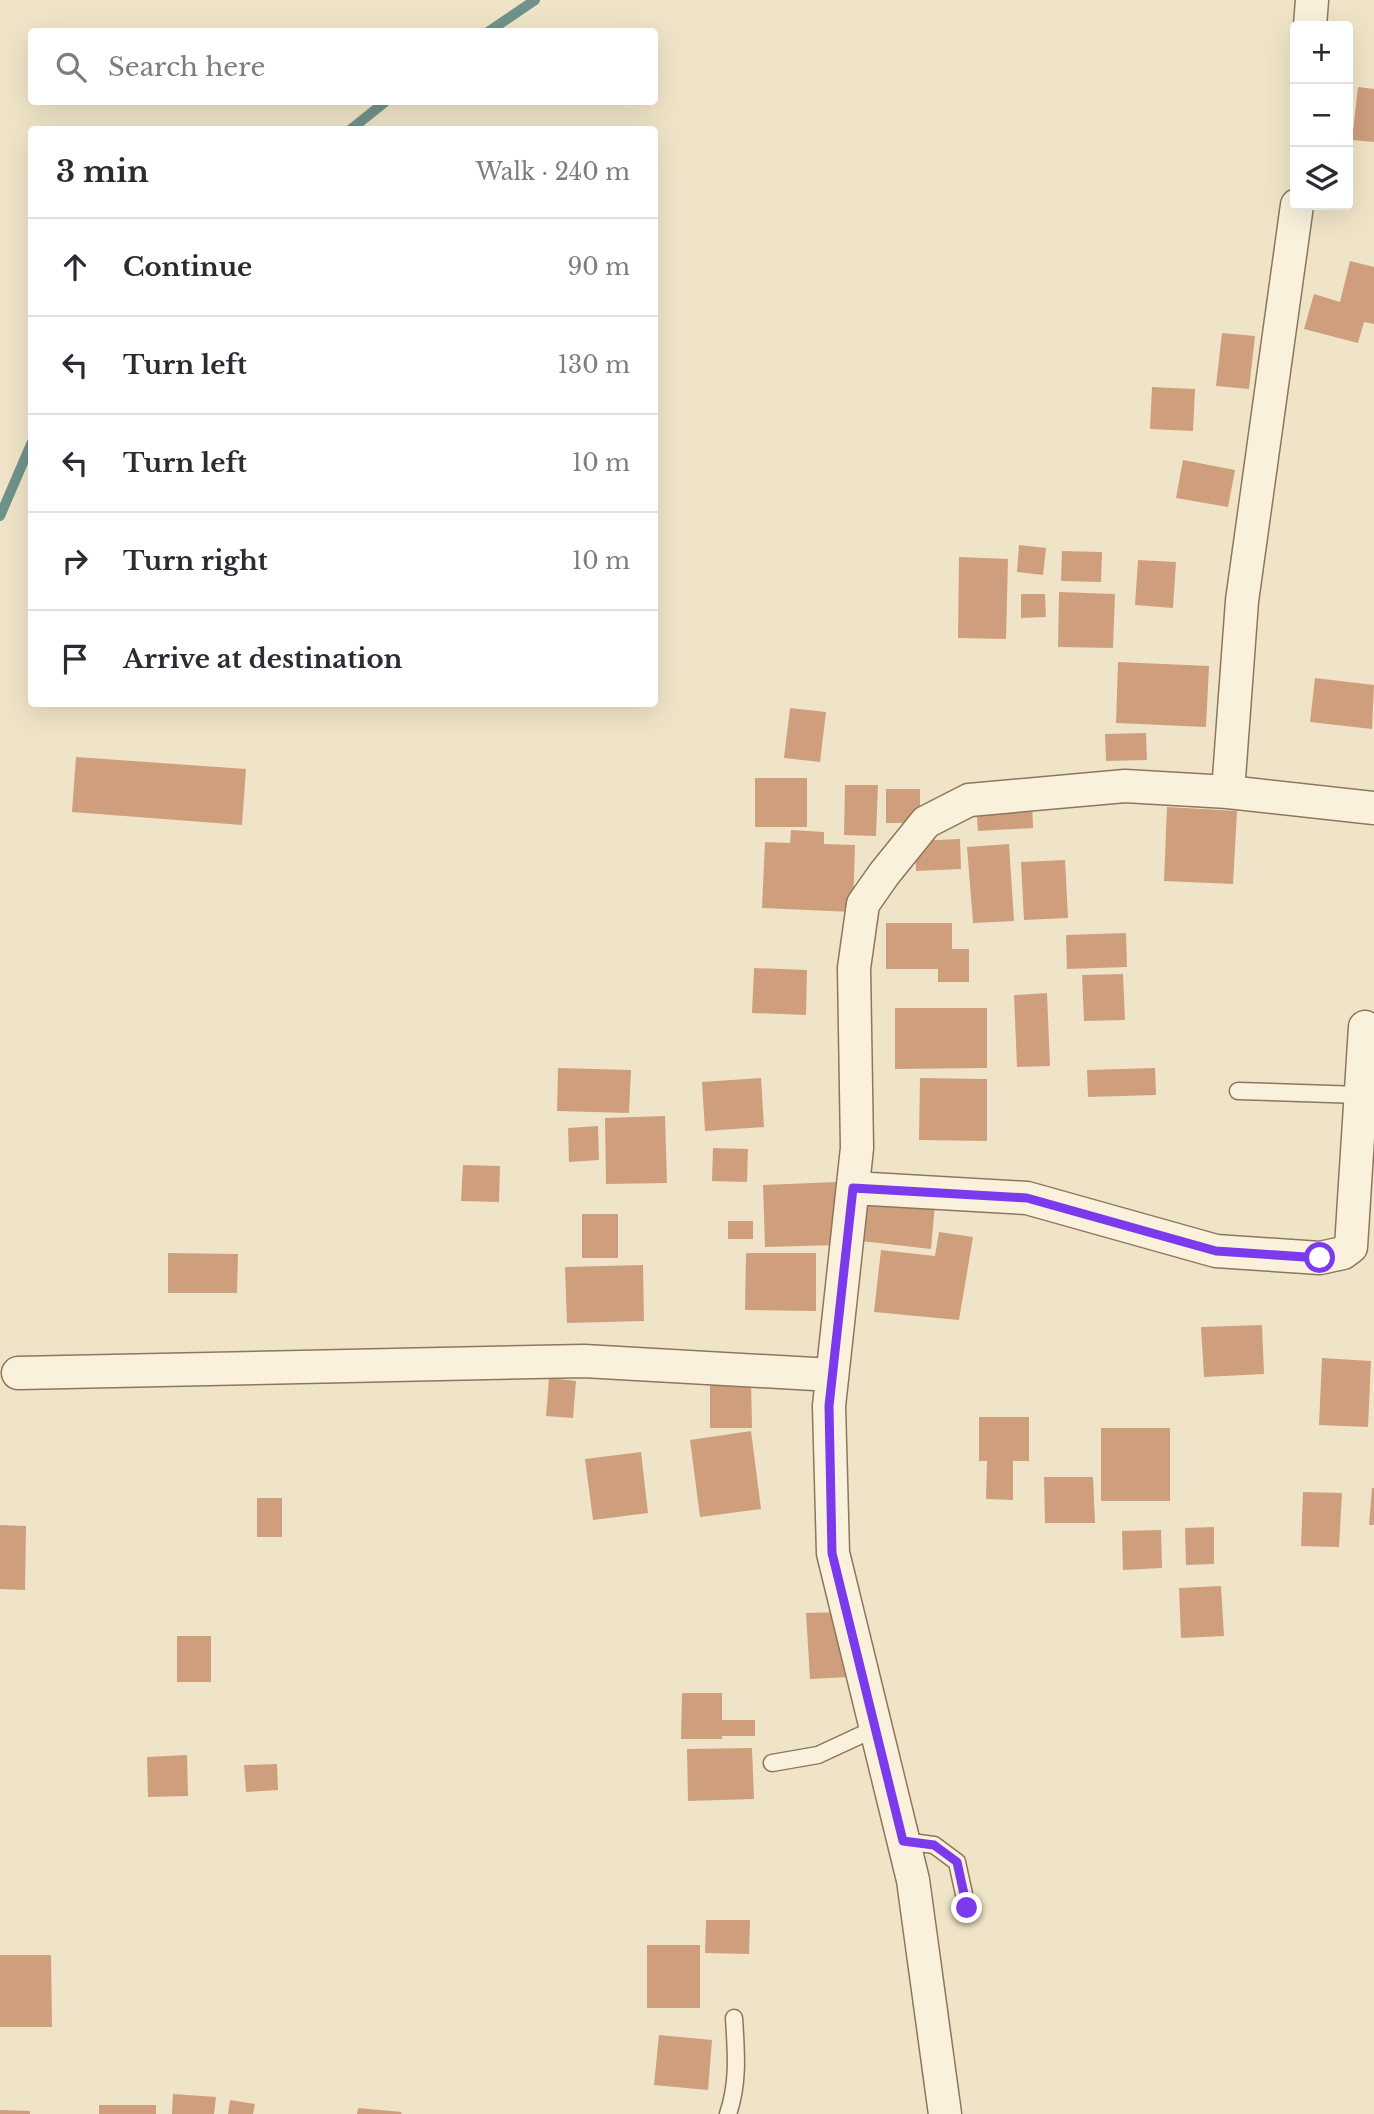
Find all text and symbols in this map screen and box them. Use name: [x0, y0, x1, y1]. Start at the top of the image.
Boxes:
map controls: [1290, 21, 1353, 210]
button: +: [1290, 21, 1353, 84]
search box: [28, 28, 658, 105]
icon: search: [52, 48, 90, 86]
text: Search here: [108, 51, 265, 83]
button: −: [1290, 84, 1353, 147]
button: layers: [1290, 147, 1353, 210]
text: 3 min: [56, 153, 149, 190]
text: Walk · 240 m: [476, 158, 630, 186]
icon: ahead: [56, 248, 94, 286]
text: Continue: [123, 251, 252, 283]
text: 90 m: [568, 253, 630, 281]
icon: left: [56, 346, 94, 384]
text: Turn left: [123, 349, 247, 381]
text: 130 m: [558, 351, 630, 379]
icon: left: [56, 444, 94, 482]
text: Turn left: [123, 447, 247, 479]
text: 10 m: [572, 449, 630, 477]
icon: right: [56, 542, 94, 580]
text: Turn right: [123, 545, 268, 577]
text: 10 m: [572, 547, 630, 575]
icon: arrive: [56, 640, 94, 678]
text: Arrive at destination: [123, 643, 403, 675]
route start: [1304, 1242, 1335, 1273]
route end: [951, 1892, 982, 1923]

